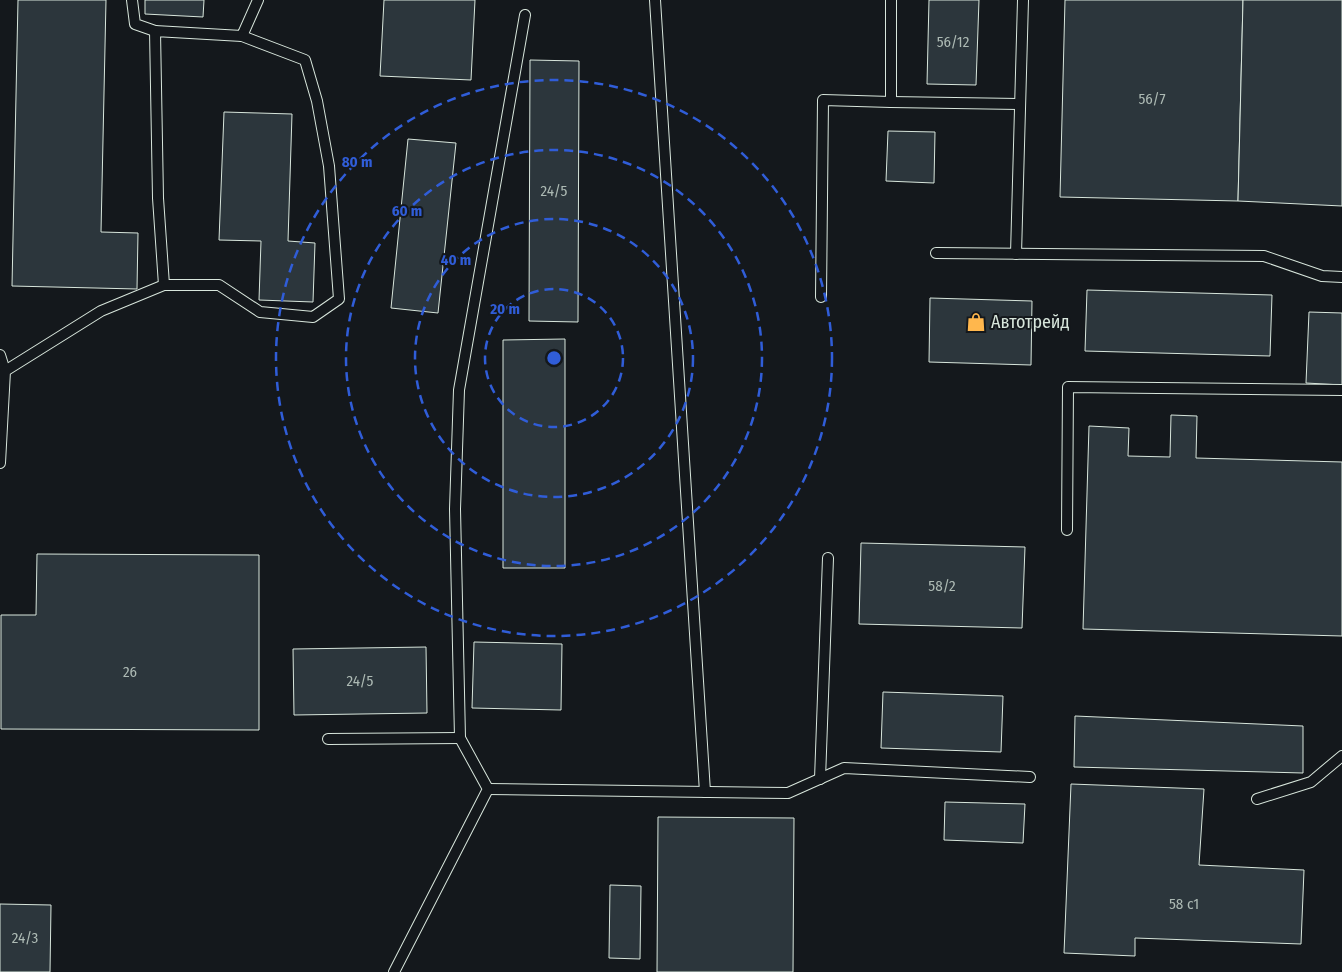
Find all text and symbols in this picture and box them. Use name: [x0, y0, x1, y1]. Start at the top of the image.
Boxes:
house number: 56/12: [937, 33, 970, 51]
house number: 56/7: [1138, 90, 1166, 108]
text: 80 m: [342, 153, 372, 171]
house number: 24/5: [541, 182, 568, 200]
text: 60 m: [392, 202, 422, 220]
text: 40 m: [441, 251, 471, 269]
text: 20 m: [489, 300, 520, 318]
shop icon: Автотрейд: [965, 311, 987, 333]
place label: Автотрейд: [991, 311, 1070, 333]
centre of rings: [545, 349, 563, 367]
house number: 58/2: [928, 577, 956, 595]
house number: 26: [123, 663, 137, 681]
house number: 24/5: [347, 672, 374, 690]
house number: 58 с1: [1169, 895, 1199, 913]
house number: 24/3: [12, 929, 39, 947]

